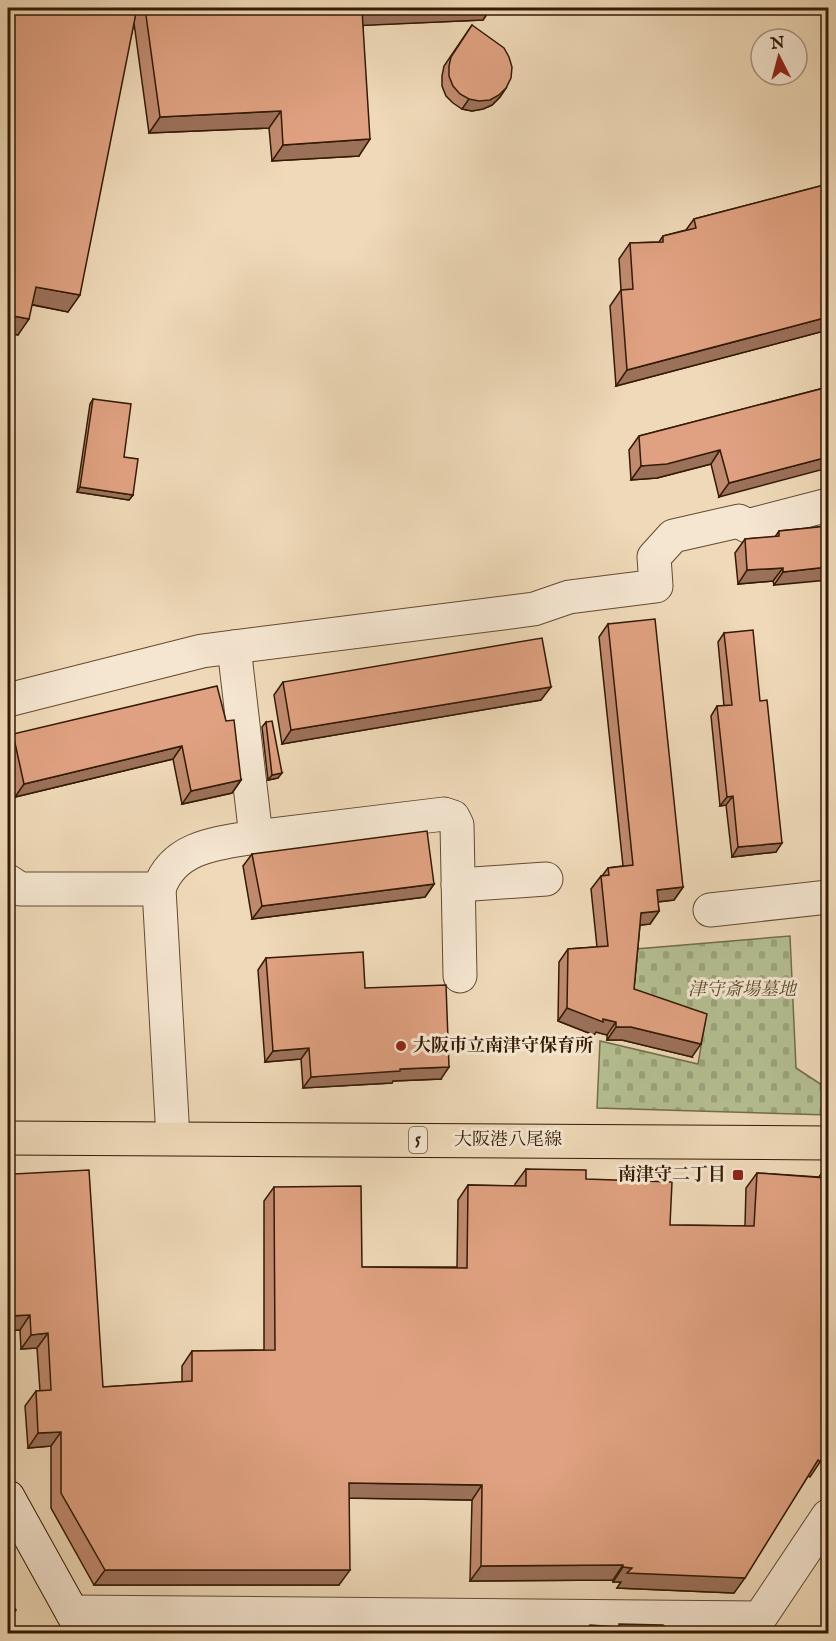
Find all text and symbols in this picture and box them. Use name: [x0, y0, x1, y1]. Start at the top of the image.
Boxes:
north arrow: [749, 27, 809, 87]
text: N: [769, 33, 786, 55]
park label: 津守斎場墓地: [688, 979, 798, 1002]
place label: 大阪市立南津守保育所: [413, 1035, 593, 1058]
marker: 大阪市立南津守保育所: [394, 1039, 408, 1053]
road number: 5: [409, 1127, 427, 1153]
street label: 大阪港八尾線: [454, 1129, 562, 1152]
place label: 南津守二丁目: [618, 1164, 726, 1187]
marker: 南津守二丁目: [731, 1168, 745, 1182]

